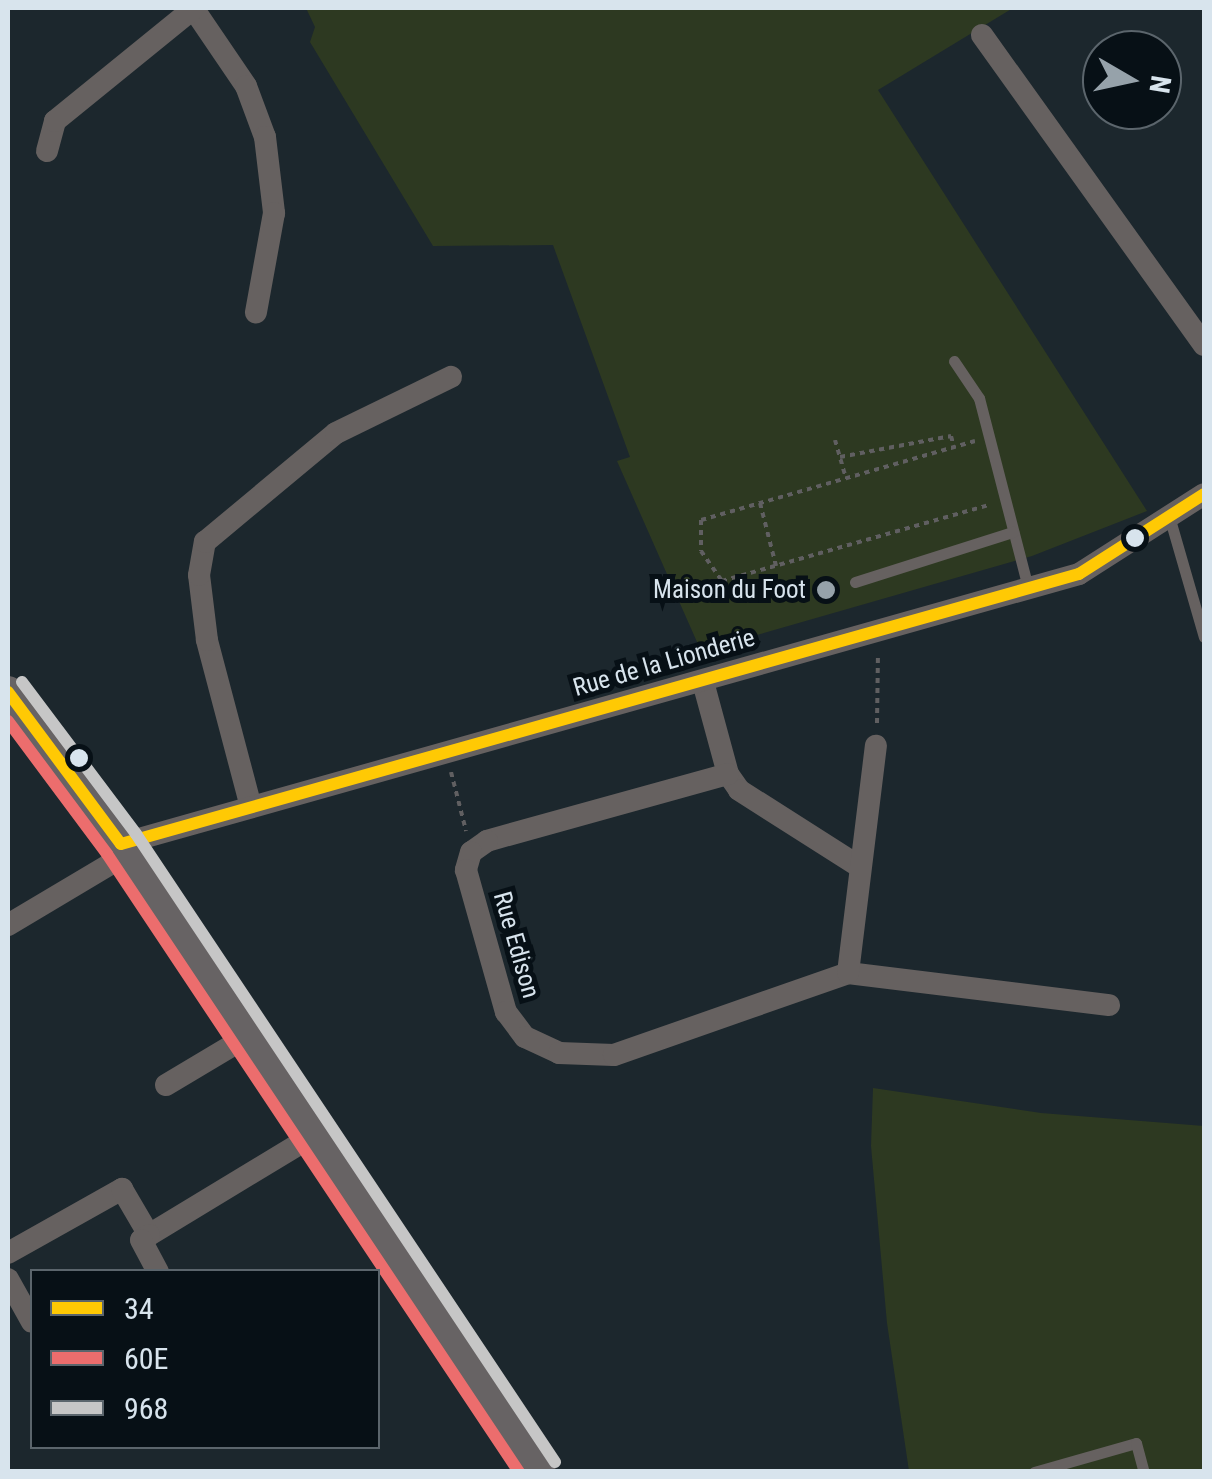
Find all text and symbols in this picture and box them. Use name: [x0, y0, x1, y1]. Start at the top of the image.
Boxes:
north arrow: [1082, 30, 1182, 130]
text: N: [1143, 73, 1178, 96]
unlabelled marker: [1125, 528, 1145, 548]
place label: Maison du Foot: [653, 575, 806, 605]
marker: Maison du Foot: [815, 579, 837, 601]
street label: Rue de la Lionderie: [570, 623, 758, 703]
unlabelled marker: [69, 748, 89, 768]
street label: Rue Edison: [487, 888, 545, 1002]
legend: [30, 1269, 380, 1449]
text: 34: [124, 1291, 154, 1326]
text: 60E: [124, 1341, 169, 1376]
text: 968: [124, 1391, 168, 1426]

